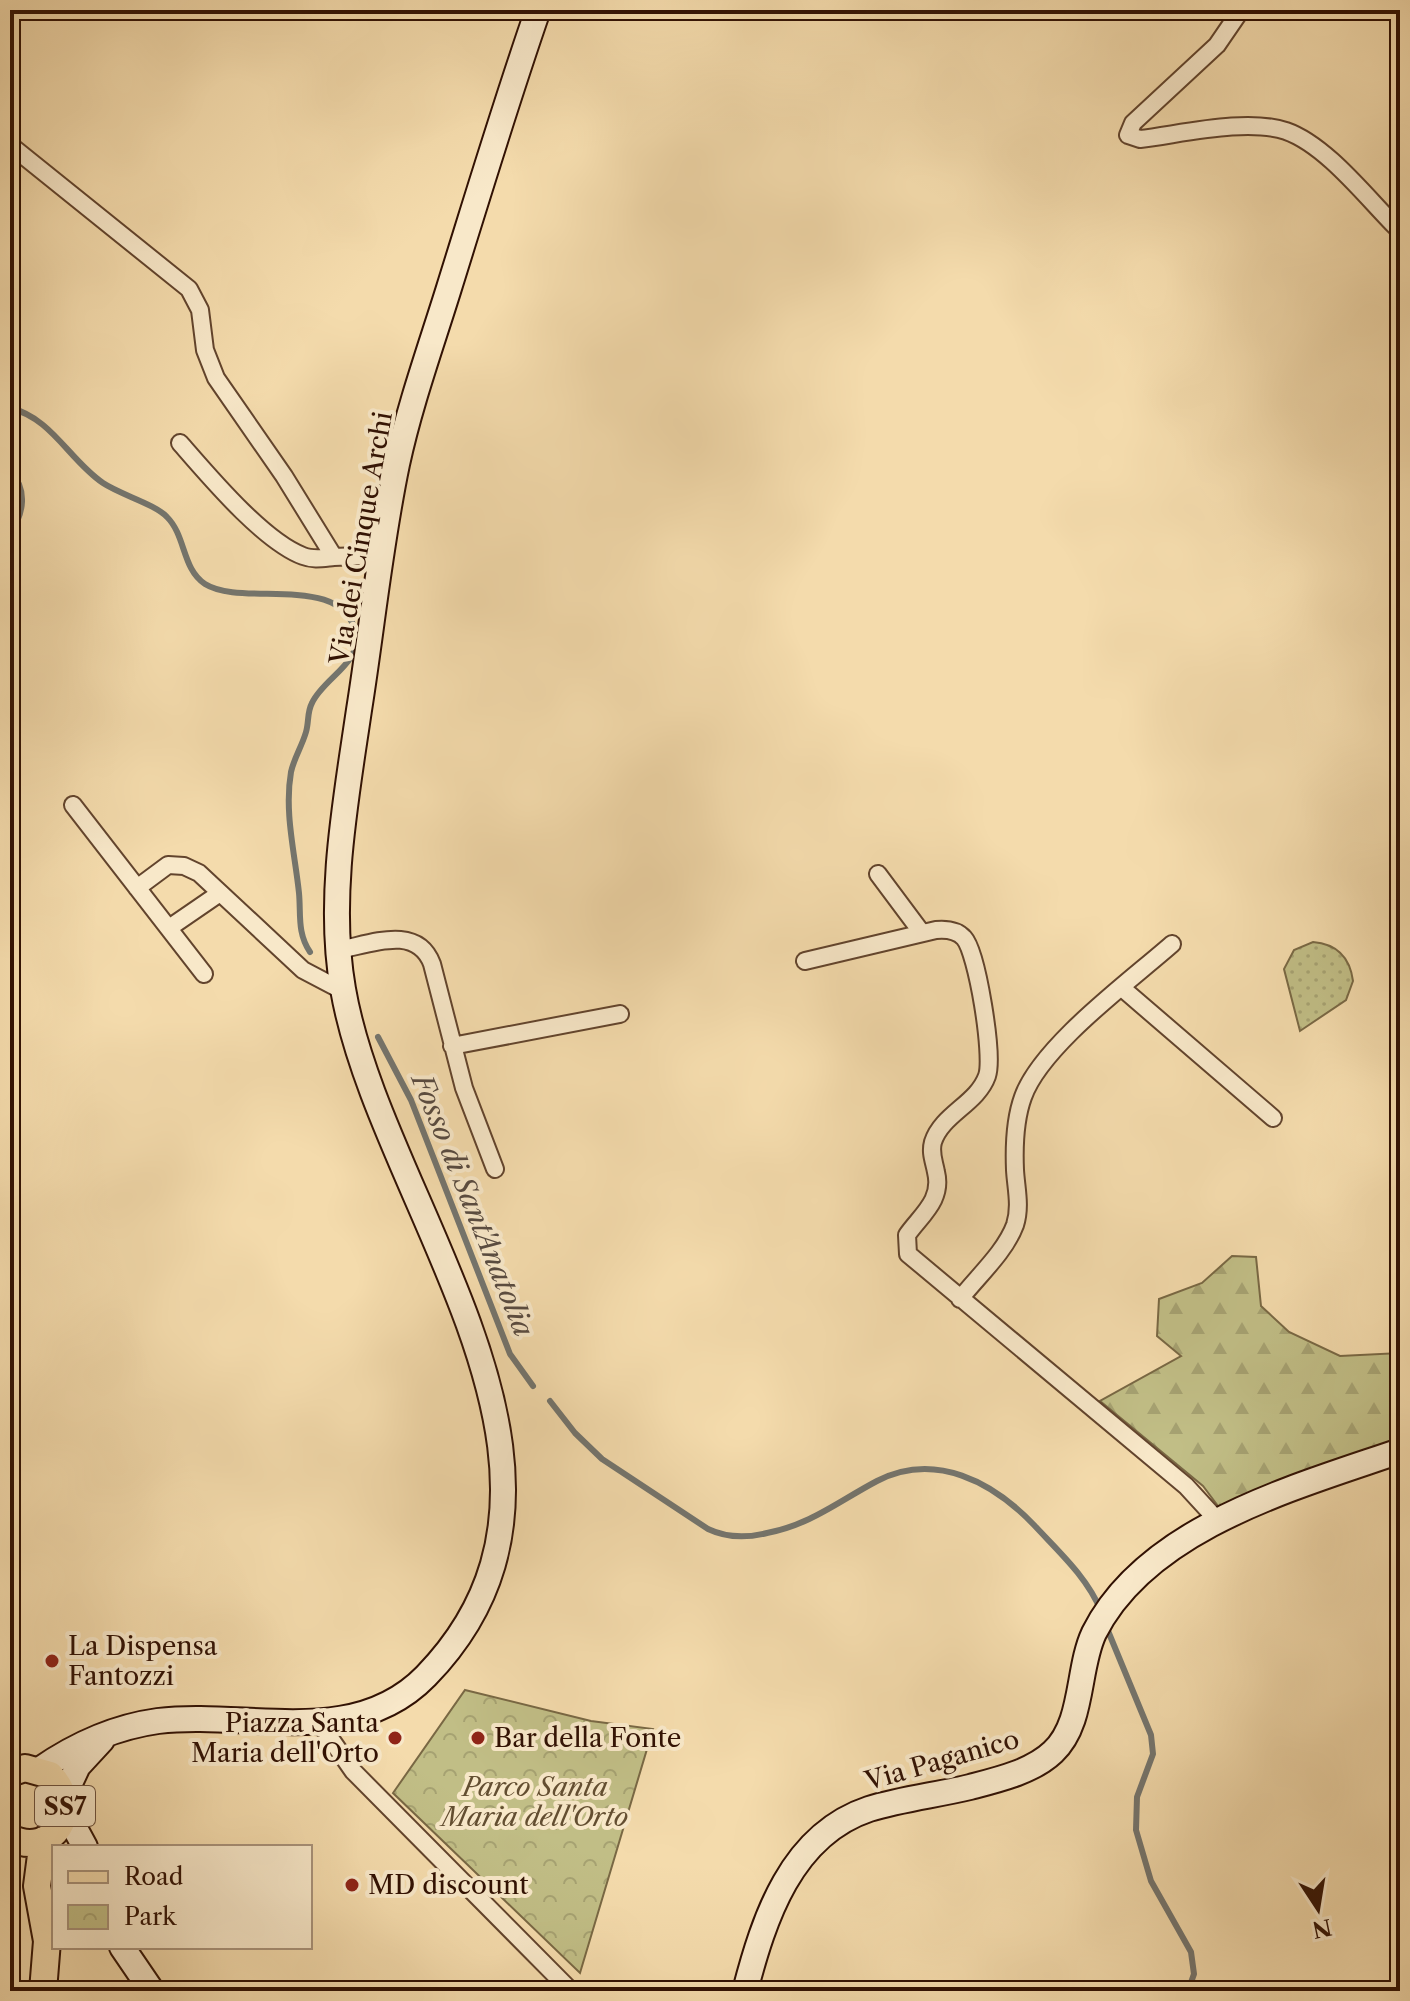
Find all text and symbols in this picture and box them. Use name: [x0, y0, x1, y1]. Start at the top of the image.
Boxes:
street label: Via dei Cinque Archi: [323, 409, 399, 668]
water label: Fosso di Sant'Anatolia: [404, 1067, 541, 1342]
place label: La Dispensa Fantozzi: [68, 1630, 218, 1692]
marker: La Dispensa Fantozzi: [43, 1652, 61, 1670]
place label: Piazza Santa Maria dell'Orto: [191, 1707, 379, 1769]
place label: Bar della Fonte: [494, 1722, 681, 1754]
street label: Via Paganico: [860, 1723, 1023, 1798]
marker: Piazza Santa Maria dell'Orto: [386, 1729, 404, 1747]
marker: Bar della Fonte: [469, 1729, 487, 1747]
park label: Parco Santa Maria dell'Orto: [439, 1771, 628, 1833]
road number: SS7: [35, 1786, 95, 1826]
legend: [52, 1845, 312, 1949]
text: Road: [124, 1862, 184, 1891]
place label: MD discount: [368, 1869, 529, 1901]
north arrow: [1278, 1869, 1358, 1949]
marker: MD discount: [343, 1876, 361, 1894]
text: Park: [124, 1902, 177, 1931]
text: N: [1310, 1913, 1334, 1943]

